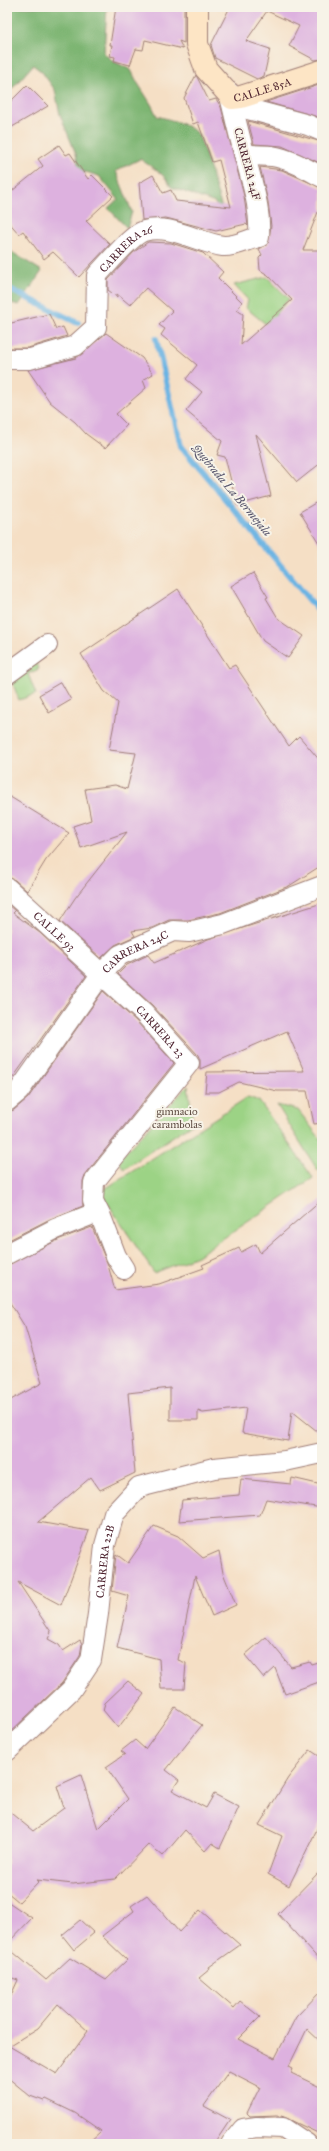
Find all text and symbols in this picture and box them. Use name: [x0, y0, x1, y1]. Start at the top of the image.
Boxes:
street label: CALLE 85A: [233, 75, 293, 104]
street label: CARRERA 24F: [231, 126, 263, 202]
street label: CARRERA 26: [96, 223, 154, 275]
water label: Quebrada La Bermejala: [188, 440, 275, 540]
street label: CALLE 93: [31, 909, 78, 953]
street label: CARRERA 24C: [99, 928, 170, 976]
street label: CARRERA 23: [133, 1003, 187, 1060]
park label: gimnacio carambolas: [152, 1105, 202, 1131]
street label: CARRERA 22B: [93, 1523, 117, 1599]

